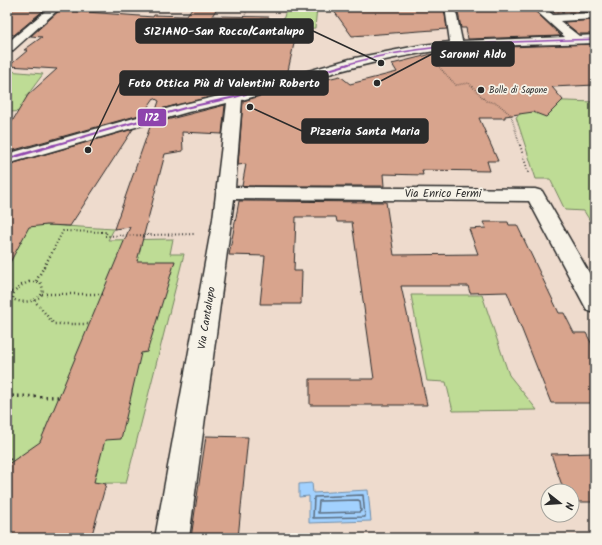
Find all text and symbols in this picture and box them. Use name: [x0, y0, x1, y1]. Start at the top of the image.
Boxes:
callout: SIZIANO-San Rocco/Cantalupo: [136, 19, 313, 43]
text: SIZIANO-San Rocco/Cantalupo: [144, 22, 305, 41]
callout: Saronni Aldo: [432, 42, 514, 66]
text: Saronni Aldo: [440, 45, 507, 64]
callout: Foto Ottica Più di Valentini Roberto: [120, 71, 328, 95]
text: Foto Ottica Più di Valentini Roberto: [128, 74, 320, 93]
place label: Bolle di Sapone: [489, 83, 547, 98]
marker: Bolle di Sapone: [476, 85, 486, 95]
line badge: 172: [137, 108, 167, 127]
text: 172: [145, 109, 159, 127]
callout: Pizzeria Santa Maria: [302, 119, 428, 143]
text: Pizzeria Santa Maria: [310, 122, 420, 141]
street label: Via Enrico Fermi: [405, 185, 482, 203]
street label: Via Cantalupo: [193, 285, 221, 351]
north arrow: [540, 483, 580, 523]
text: N: [559, 500, 578, 512]

